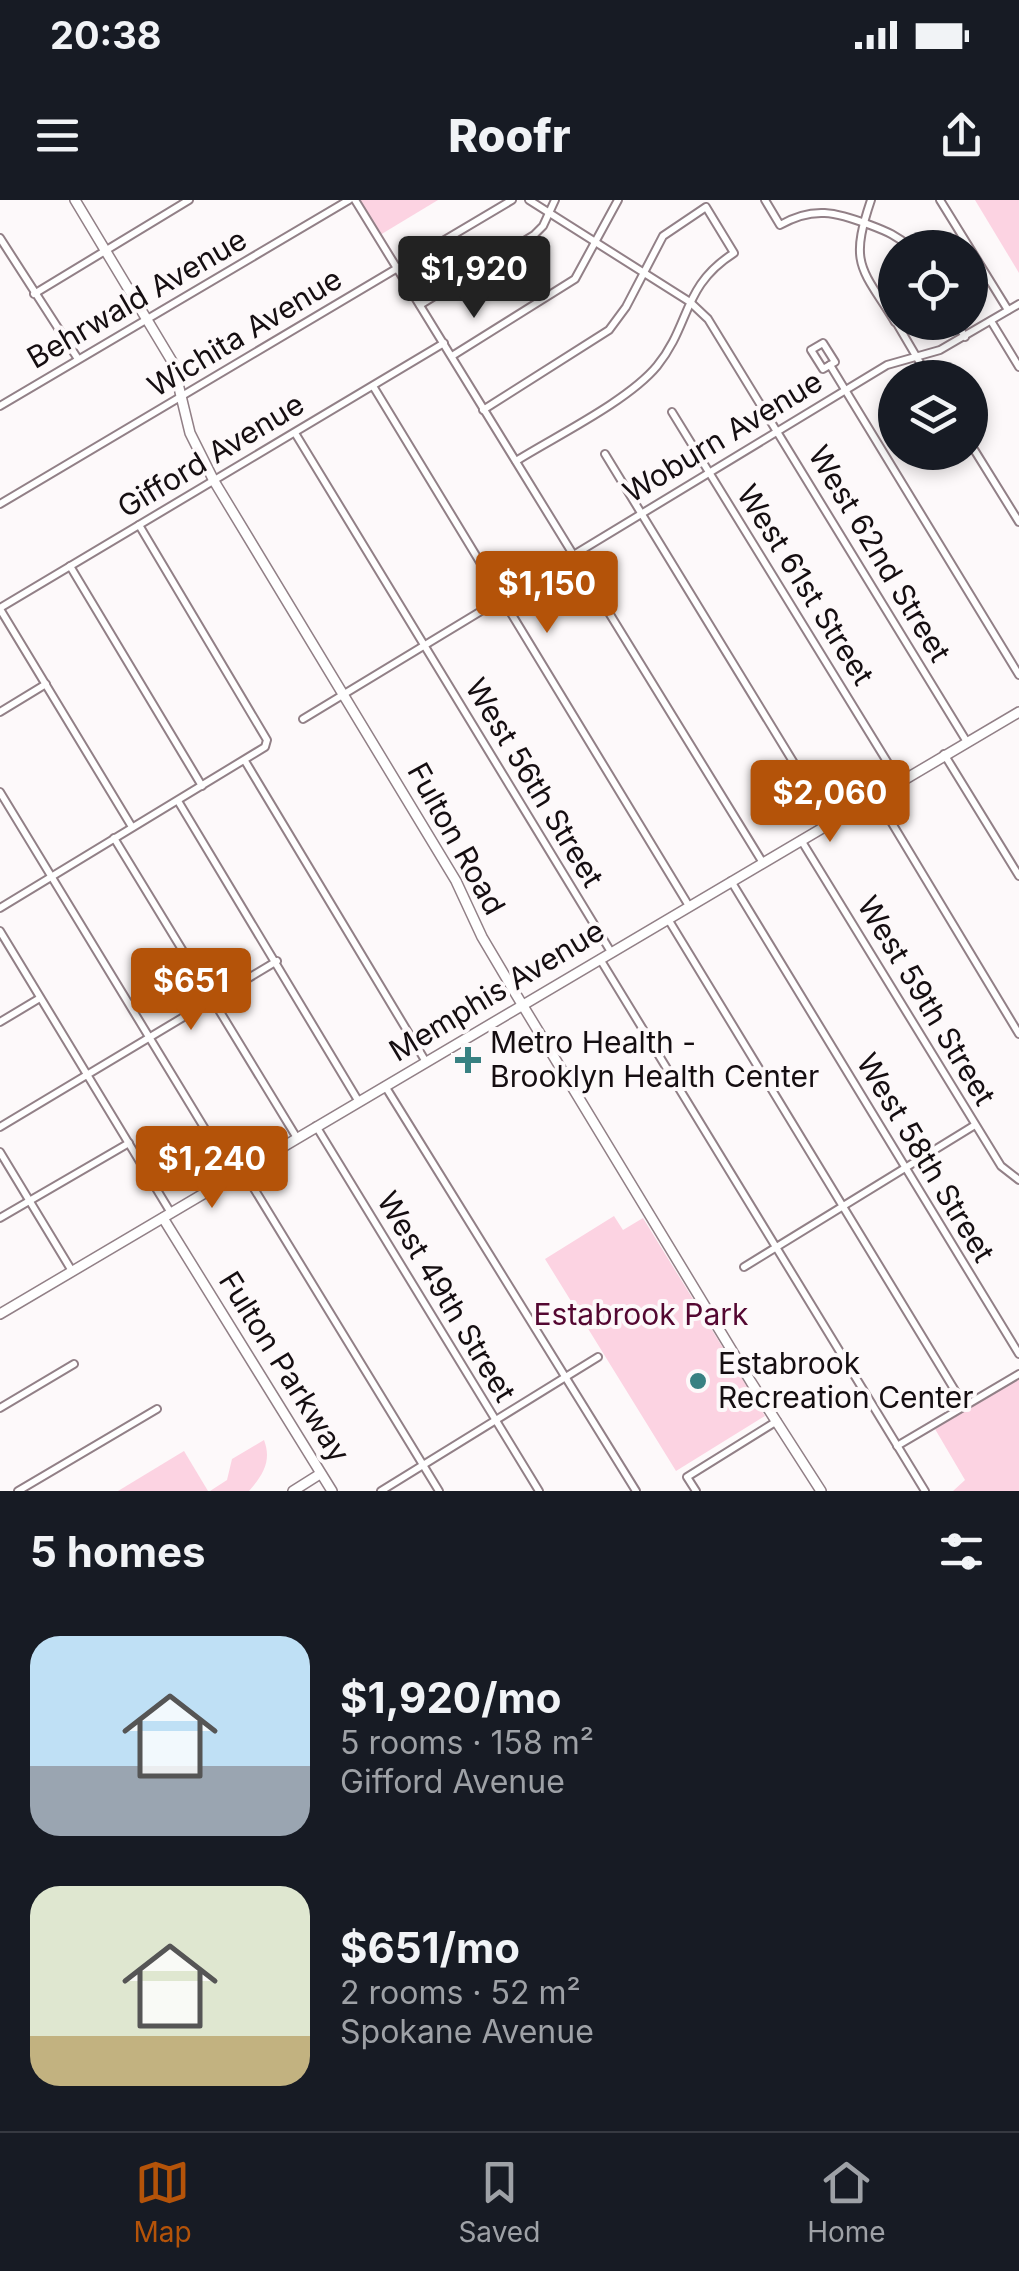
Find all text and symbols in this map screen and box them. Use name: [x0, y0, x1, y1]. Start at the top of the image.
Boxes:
text: 20:38: [50, 12, 162, 58]
icon: menu: [30, 108, 85, 163]
text: Roofr: [448, 108, 571, 163]
icon: share: [934, 108, 989, 163]
street label: Behrwald Avenue: [20, 221, 253, 376]
map controls: [878, 230, 988, 470]
button: locate: [878, 230, 988, 340]
pin: $1,920: [393, 236, 555, 321]
text: $1,920: [420, 249, 528, 288]
street label: Wichita Avenue: [141, 260, 348, 404]
button: layers: [878, 360, 988, 470]
street label: Woburn Avenue: [617, 363, 828, 510]
street label: Gifford Avenue: [111, 385, 310, 525]
street label: West 62nd Street: [801, 439, 959, 668]
street label: West 61st Street: [730, 478, 882, 691]
pin: $1,150: [466, 551, 628, 636]
text: $1,150: [498, 564, 596, 603]
street label: West 56th Street: [458, 672, 611, 894]
street label: Fulton Road: [400, 756, 513, 921]
pin: $2,060: [749, 760, 911, 845]
text: $2,060: [773, 773, 887, 812]
street label: West 59th Street: [850, 889, 1004, 1112]
street label: Memphis Avenue: [383, 912, 610, 1068]
pin: $651: [132, 948, 250, 1033]
text: $651: [153, 961, 229, 1000]
place label: Metro Health - Brooklyn Health Center: [490, 1024, 819, 1094]
marker: Metro Health - Brooklyn Health Center: [455, 1047, 481, 1073]
street label: West 58th Street: [849, 1047, 1002, 1269]
pin: $1,240: [131, 1126, 293, 1211]
text: $1,240: [158, 1139, 266, 1178]
street label: West 49th Street: [370, 1185, 524, 1408]
street label: Fulton Parkway: [212, 1265, 358, 1469]
park label: Estabrook Park: [534, 1296, 749, 1332]
place label: Estabrook Recreation Center: [718, 1345, 974, 1415]
marker: Estabrook Recreation Center: [687, 1370, 709, 1392]
icon: filters: [934, 1524, 989, 1579]
text: 5 homes: [30, 1526, 206, 1577]
text: $1,920/mo: [340, 1672, 562, 1723]
icon: home: [110, 1676, 230, 1796]
text: 5 rooms · 158 m²: [340, 1723, 594, 1762]
text: Gifford Avenue: [340, 1762, 565, 1801]
text: $651/mo: [340, 1922, 520, 1973]
icon: home: [110, 1926, 230, 2046]
text: 2 rooms · 52 m²: [340, 1973, 581, 2012]
text: Spokane Avenue: [340, 2012, 594, 2051]
tab: Map: [133, 2155, 192, 2249]
tab: Saved: [458, 2155, 540, 2249]
tab: Home: [807, 2155, 886, 2249]

